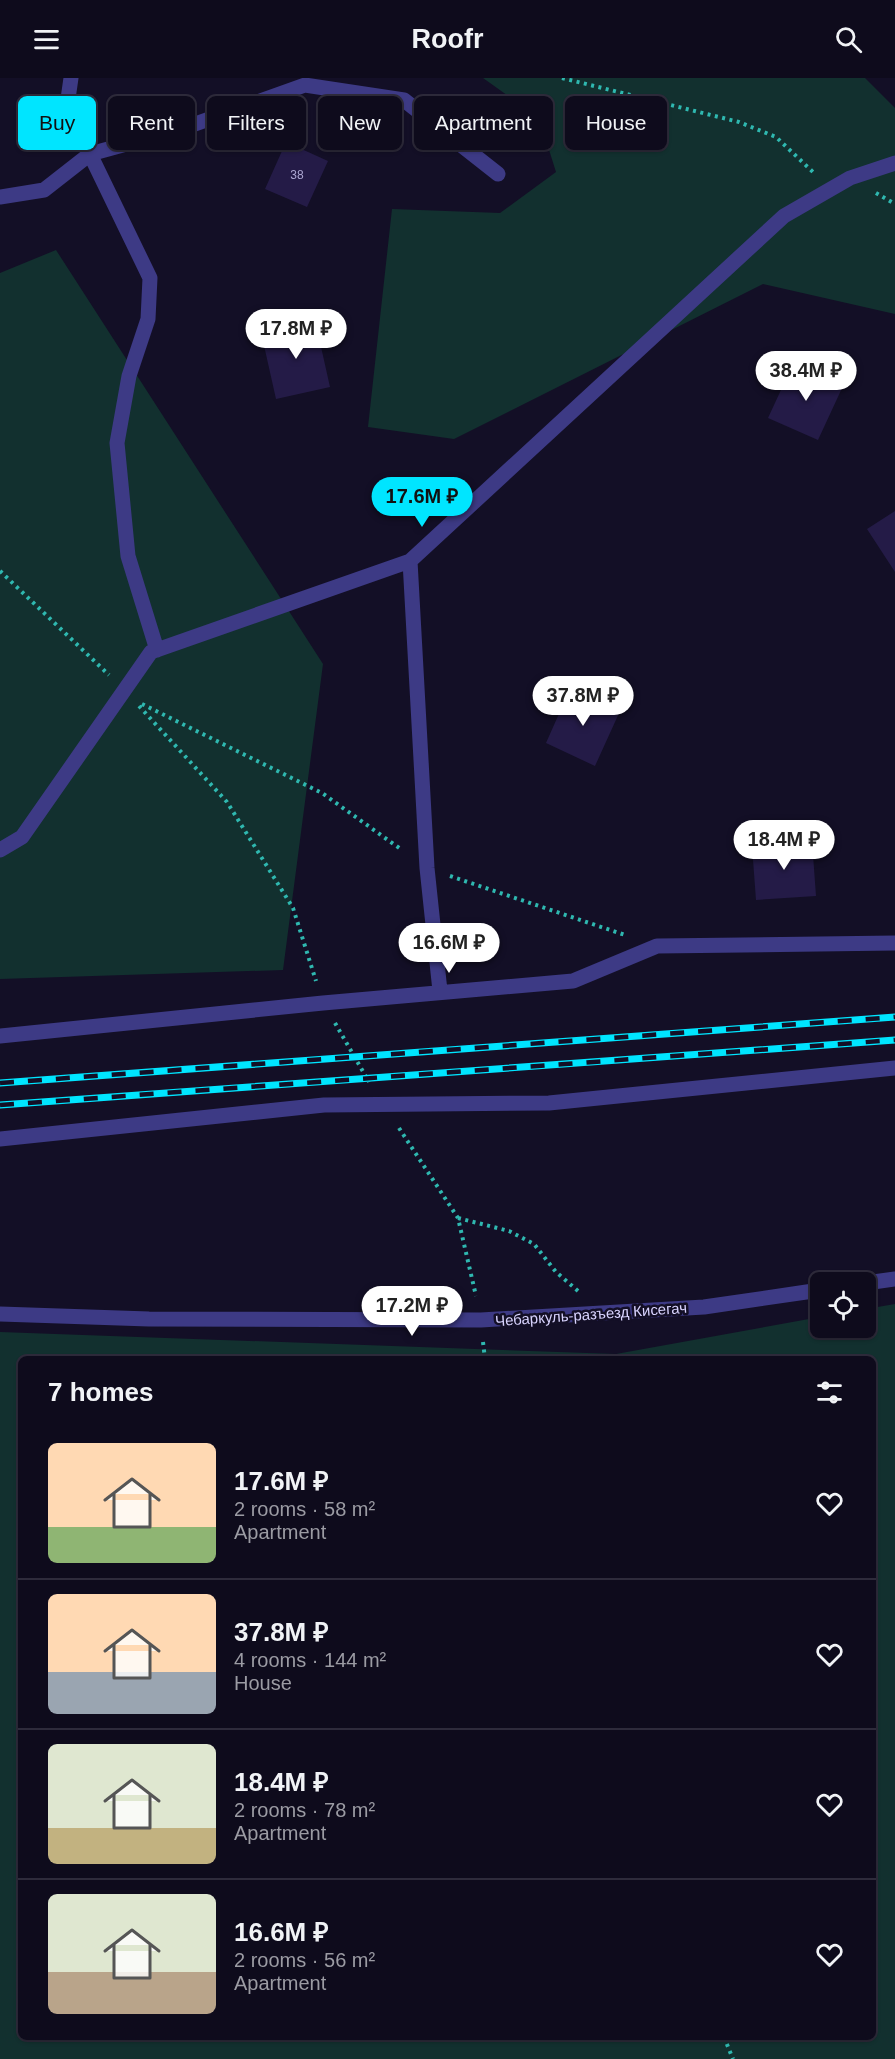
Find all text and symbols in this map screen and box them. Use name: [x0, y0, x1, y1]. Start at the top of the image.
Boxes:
icon: menu: [30, 23, 63, 56]
icon: search: [832, 23, 865, 56]
text: Roofr: [412, 24, 483, 54]
chip: Buy: [18, 96, 96, 150]
chip: Rent: [108, 96, 195, 150]
chip: Filters: [207, 96, 306, 150]
chip: New: [318, 96, 402, 150]
chip: Apartment: [414, 96, 553, 150]
chip: House: [565, 96, 667, 150]
house number: 38: [290, 168, 304, 182]
pin: 17.8M ₽: [241, 309, 351, 360]
text: 17.8M ₽: [260, 317, 332, 339]
pin: 38.4M ₽: [751, 351, 861, 402]
text: 38.4M ₽: [770, 359, 842, 381]
pin: 17.6M ₽: [367, 477, 477, 528]
text: 17.6M ₽: [386, 485, 458, 507]
pin: 37.8M ₽: [528, 676, 638, 727]
text: 37.8M ₽: [547, 684, 619, 706]
pin: 18.4M ₽: [729, 820, 839, 871]
text: 18.4M ₽: [748, 828, 820, 850]
pin: 16.6M ₽: [394, 923, 504, 974]
text: 16.6M ₽: [413, 931, 485, 953]
map controls: [810, 1272, 876, 1338]
button: locate: [810, 1272, 876, 1338]
pin: 17.2M ₽: [357, 1286, 467, 1337]
text: 17.2M ₽: [376, 1294, 448, 1316]
street label: Чебаркуль-разъезд Кисегач: [494, 1299, 688, 1329]
icon: filters: [813, 1376, 846, 1409]
text: 7 homes: [48, 1377, 154, 1407]
text: 17.6M ₽: [234, 1466, 329, 1496]
icon: home: [96, 1467, 168, 1539]
icon: heart: [813, 1487, 846, 1520]
text: 2 rooms · 58 m²: [234, 1498, 375, 1520]
text: Apartment: [234, 1521, 326, 1543]
text: 37.8M ₽: [234, 1617, 329, 1647]
icon: home: [96, 1618, 168, 1690]
icon: heart: [813, 1638, 846, 1671]
text: 4 rooms · 144 m²: [234, 1649, 386, 1671]
text: House: [234, 1672, 292, 1694]
text: 18.4M ₽: [234, 1767, 329, 1797]
icon: home: [96, 1768, 168, 1840]
icon: heart: [813, 1788, 846, 1821]
text: 2 rooms · 78 m²: [234, 1799, 375, 1821]
text: Apartment: [234, 1822, 326, 1844]
text: 16.6M ₽: [234, 1917, 329, 1947]
icon: home: [96, 1918, 168, 1990]
icon: heart: [813, 1938, 846, 1971]
text: 2 rooms · 56 m²: [234, 1949, 375, 1971]
text: Apartment: [234, 1972, 326, 1994]

